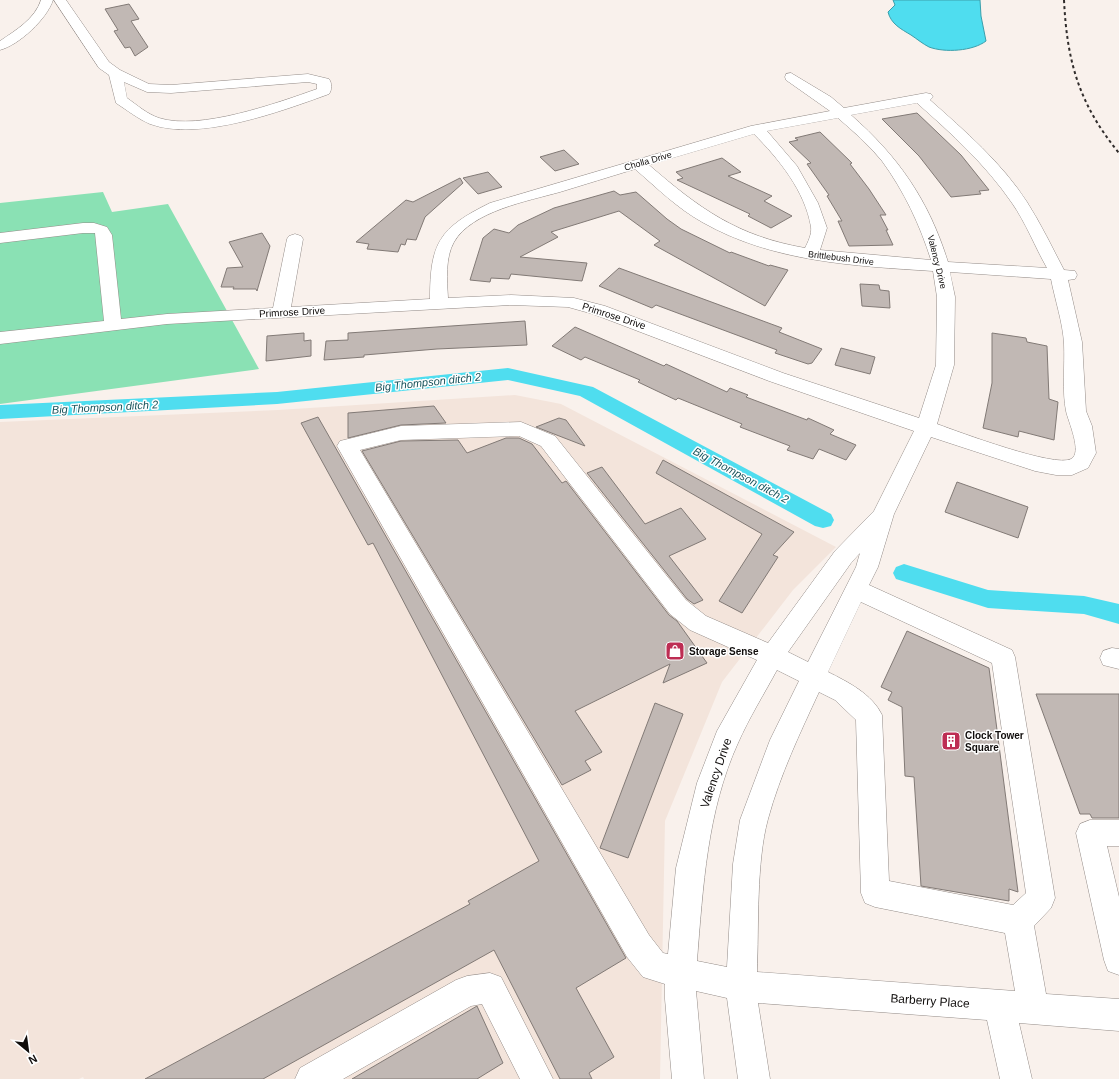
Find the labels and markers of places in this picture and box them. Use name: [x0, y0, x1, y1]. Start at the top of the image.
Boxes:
shop icon: Storage Sense: [664, 640, 686, 662]
place label: Storage Sense: [689, 646, 759, 657]
building icon: Clock Tower Square: [940, 730, 962, 752]
place label: Clock Tower Square: [965, 730, 1024, 753]

